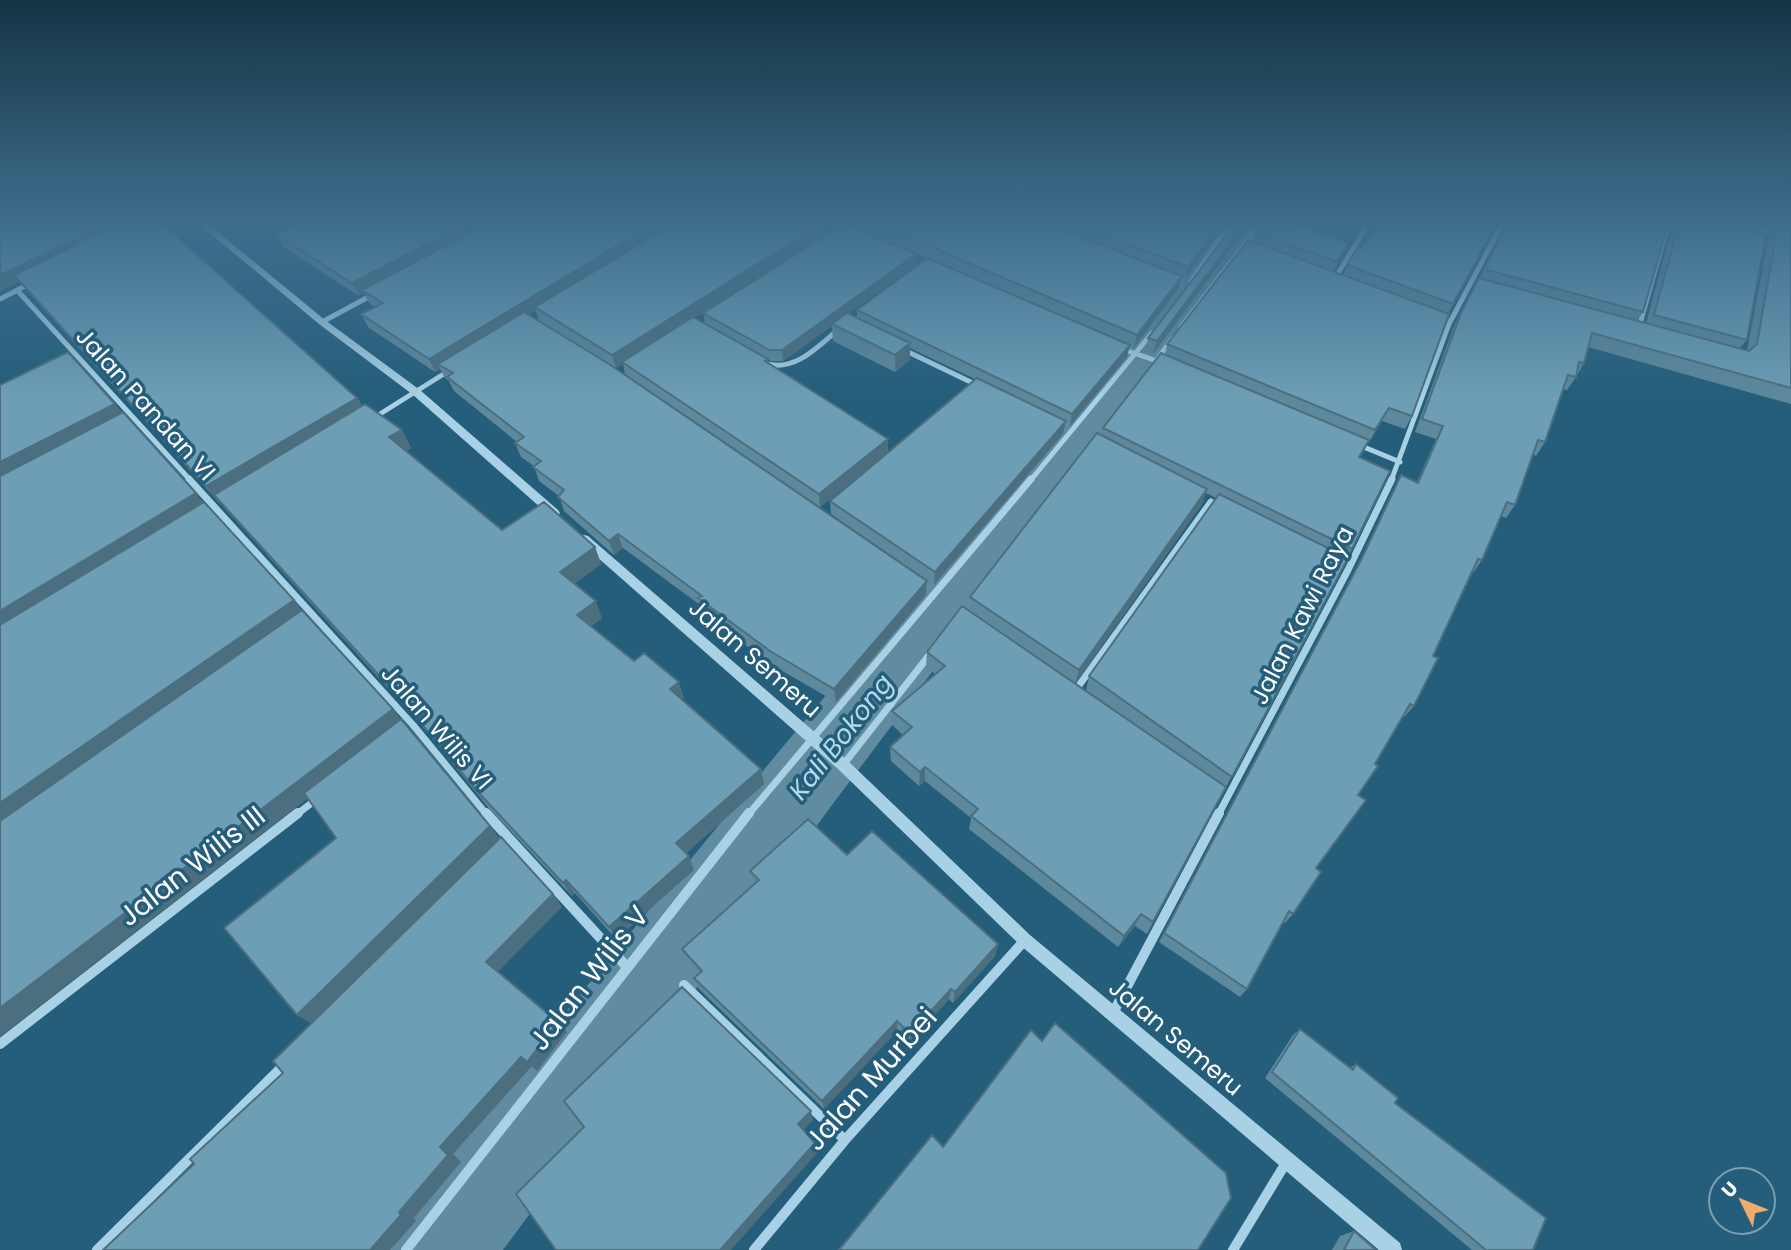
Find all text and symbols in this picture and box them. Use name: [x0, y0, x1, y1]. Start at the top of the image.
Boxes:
street label: Jalan Pandan VI: [69, 321, 223, 487]
street label: Jalan Kawi Raya: [1243, 520, 1361, 710]
street label: Jalan Semeru: [682, 591, 828, 725]
street label: Jalan Wilis VI: [374, 658, 500, 796]
water label: Kali Bokong: [780, 667, 902, 807]
street label: Jalan Wilis III: [111, 797, 273, 935]
street label: Jalan Wilis V: [520, 897, 658, 1059]
street label: Jalan Semeru: [1102, 971, 1250, 1103]
street label: Jalan Murbei: [796, 999, 946, 1159]
north arrow: [1707, 1166, 1777, 1236]
text: U: [1715, 1176, 1744, 1204]

